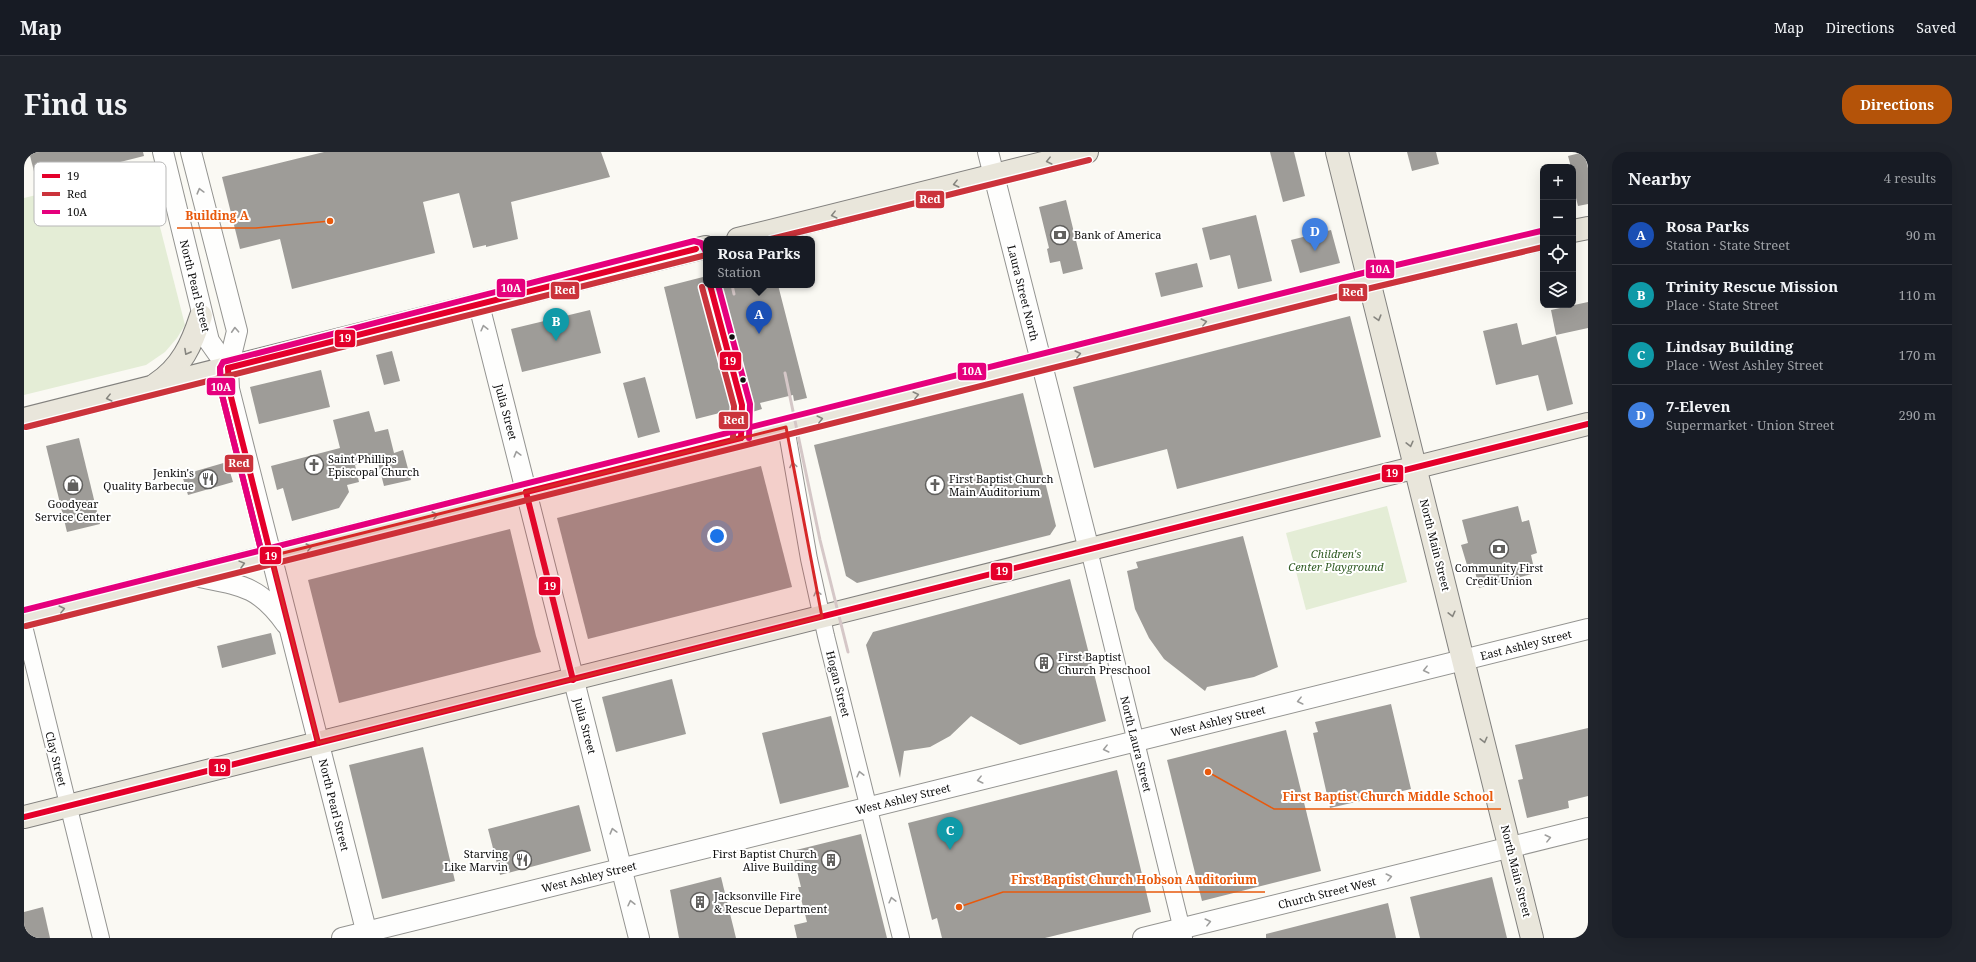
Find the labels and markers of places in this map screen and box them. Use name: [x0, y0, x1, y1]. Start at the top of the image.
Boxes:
callout: Building A: [177, 204, 256, 228]
pin: D: [1302, 218, 1328, 251]
bank icon: Bank of America: [1049, 224, 1071, 246]
place label: Bank of America: [1074, 227, 1161, 242]
pin: A: [746, 301, 772, 334]
pin: B: [543, 308, 569, 341]
unlabelled marker: [727, 332, 737, 342]
unlabelled marker: [738, 375, 748, 385]
place label: Saint Phillips Episcopal Church: [328, 451, 419, 479]
church icon: Saint Phillips Episcopal Church: [303, 454, 325, 476]
place label: Jenkin's Quality Barbecue: [103, 465, 194, 493]
restaurant icon: Jenkin's Quality Barbecue: [197, 468, 219, 490]
place label: First Baptist Church Main Auditorium: [949, 471, 1053, 499]
shop icon: Goodyear Service Center: [62, 474, 84, 496]
church icon: First Baptist Church Main Auditorium: [924, 474, 946, 496]
place label: Goodyear Service Center: [35, 496, 112, 524]
bank icon: Community First Credit Union: [1488, 538, 1510, 560]
place label: Community First Credit Union: [1455, 560, 1543, 588]
place label: First Baptist Church Preschool: [1058, 649, 1151, 677]
building icon: First Baptist Church Preschool: [1033, 652, 1055, 674]
callout: First Baptist Church Middle School: [1274, 785, 1501, 809]
pin: C: [937, 817, 963, 850]
place label: Starving Like Marvin: [444, 846, 508, 874]
place label: First Baptist Church Alive Building: [713, 846, 817, 874]
restaurant icon: Starving Like Marvin: [511, 849, 533, 871]
building icon: First Baptist Church Alive Building: [820, 849, 842, 871]
callout: First Baptist Church Hobson Auditorium: [1003, 868, 1265, 892]
place label: Jacksonville Fire & Rescue Department: [713, 888, 827, 916]
building icon: Jacksonville Fire & Rescue Department: [689, 891, 711, 913]

